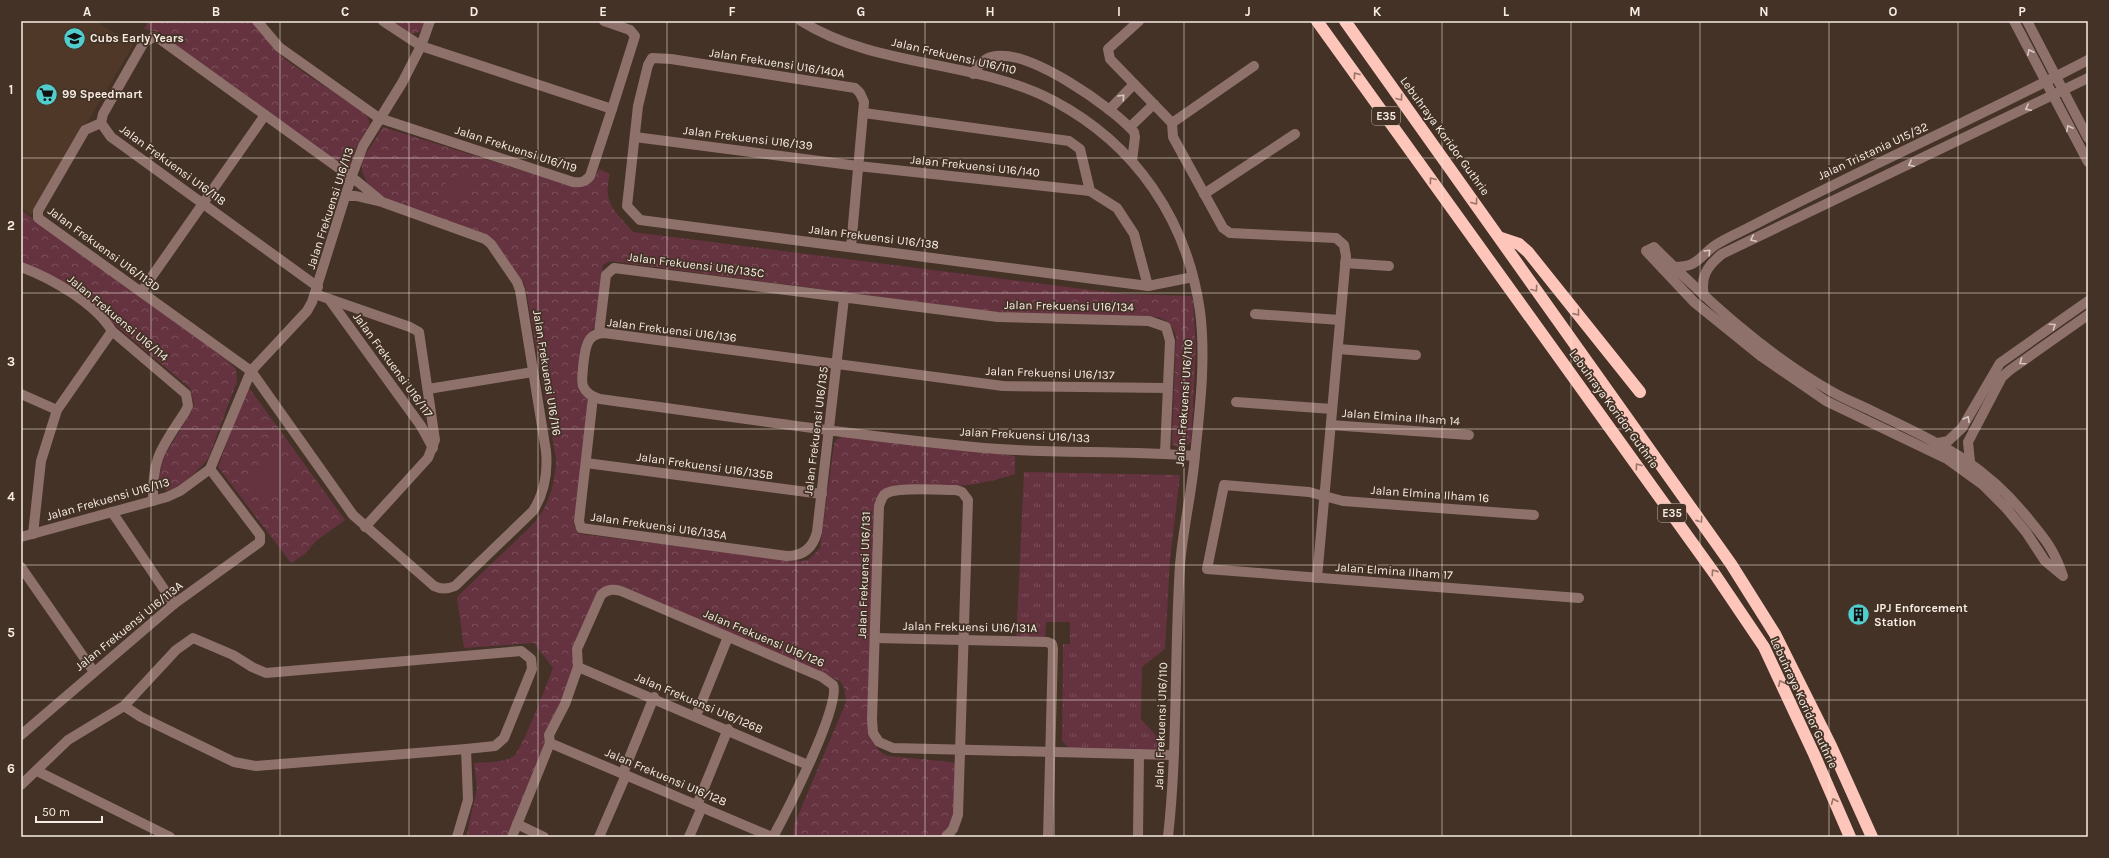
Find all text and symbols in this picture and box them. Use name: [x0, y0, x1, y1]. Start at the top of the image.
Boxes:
text: A: [83, 4, 91, 19]
text: B: [212, 4, 220, 19]
text: C: [341, 4, 349, 19]
text: D: [470, 4, 479, 19]
text: E: [599, 4, 607, 19]
text: F: [728, 4, 736, 19]
text: G: [857, 4, 865, 19]
text: H: [985, 4, 995, 19]
text: I: [1117, 4, 1121, 19]
text: J: [1245, 4, 1251, 19]
text: K: [1373, 4, 1382, 19]
text: L: [1503, 4, 1510, 19]
text: M: [1629, 4, 1641, 19]
text: N: [1759, 4, 1769, 19]
text: O: [1889, 4, 1898, 19]
text: P: [2018, 4, 2026, 19]
school or university icon: Cubs Early Years: [62, 25, 88, 51]
place label: Cubs Early Years: [90, 31, 184, 45]
street label: Jalan Frekuensi U16/110: [890, 35, 1018, 77]
street label: Jalan Frekuensi U16/140A: [708, 45, 846, 81]
one-way arrow: [2027, 49, 2035, 56]
one-way arrow: [1354, 72, 1361, 79]
street label: Lebuhraya Koridor Guthrie: [1397, 74, 1493, 198]
supermarket icon: 99 Speedmart: [34, 81, 60, 107]
text: 1: [9, 82, 13, 97]
place label: 99 Speedmart: [62, 87, 143, 101]
one-way arrow: [1117, 94, 1125, 102]
one-way arrow: [1396, 94, 1403, 101]
one-way arrow: [2025, 103, 2032, 111]
road number: E35: [1372, 107, 1400, 125]
street label: Jalan Tristania U15/32: [1816, 119, 1930, 183]
street label: Jalan Frekuensi U16/118: [117, 122, 229, 208]
street label: Jalan Frekuensi U16/119: [453, 123, 579, 175]
street label: Jalan Frekuensi U16/139: [682, 123, 814, 153]
one-way arrow: [2066, 125, 2074, 132]
street label: Jalan Frekuensi U16/113: [304, 145, 356, 271]
street label: Jalan Frekuensi U16/140: [910, 152, 1040, 180]
one-way arrow: [1907, 159, 1915, 167]
one-way arrow: [1429, 177, 1437, 184]
one-way arrow: [1470, 198, 1477, 205]
street label: Jalan Frekuensi U16/113D: [45, 204, 163, 294]
text: 2: [7, 218, 15, 233]
street label: Jalan Frekuensi U16/138: [808, 222, 940, 252]
one-way arrow: [1750, 234, 1758, 242]
one-way arrow: [1703, 249, 1711, 257]
street label: Jalan Frekuensi U16/135C: [627, 250, 765, 280]
street label: Jalan Frekuensi U16/114: [65, 272, 171, 364]
one-way arrow: [1530, 285, 1537, 292]
street label: Jalan Frekuensi U16/134: [1004, 298, 1134, 314]
street label: Jalan Frekuensi U16/116: [530, 309, 564, 437]
one-way arrow: [1572, 309, 1579, 316]
street label: Jalan Frekuensi U16/117: [350, 310, 436, 420]
street label: Jalan Frekuensi U16/136: [607, 315, 738, 345]
one-way arrow: [2049, 323, 2056, 331]
street label: Jalan Frekuensi U16/110: [1173, 339, 1195, 467]
street label: Lebuhraya Koridor Guthrie: [1566, 347, 1662, 471]
text: 3: [7, 354, 15, 369]
one-way arrow: [2019, 357, 2026, 364]
street label: Jalan Frekuensi U16/137: [985, 364, 1115, 382]
street label: Jalan Frekuensi U16/135: [801, 365, 831, 496]
street label: Jalan Elmina Ilham 14: [1341, 406, 1461, 428]
one-way arrow: [1962, 416, 1969, 423]
street label: Jalan Frekuensi U16/133: [959, 425, 1091, 445]
street label: Jalan Frekuensi U16/135B: [636, 449, 774, 483]
one-way arrow: [1635, 463, 1643, 470]
street label: Jalan Frekuensi U16/113: [45, 475, 171, 523]
street label: Jalan Elmina Ilham 16: [1370, 483, 1490, 505]
text: 4: [7, 489, 15, 504]
road number: E35: [1658, 504, 1686, 522]
street label: Jalan Frekuensi U16/135A: [590, 510, 728, 542]
street label: Jalan Frekuensi U16/131: [855, 511, 873, 639]
one-way arrow: [1696, 516, 1703, 523]
street label: Jalan Elmina Ilham 17: [1335, 560, 1453, 582]
one-way arrow: [1712, 569, 1719, 576]
street label: Jalan Frekuensi U16/113A: [72, 578, 186, 674]
place label: JPJ Enforcement Station: [1874, 601, 1968, 629]
building icon: JPJ Enforcement Station: [1845, 602, 1871, 628]
street label: Jalan Frekuensi U16/126: [701, 606, 827, 670]
street label: Jalan Frekuensi U16/131A: [903, 619, 1037, 635]
text: 5: [7, 625, 15, 640]
street label: Lebuhraya Koridor Guthrie: [1767, 635, 1841, 771]
street label: Jalan Frekuensi U16/110: [1152, 662, 1170, 790]
street label: Jalan Frekuensi U16/126B: [633, 670, 765, 736]
one-way arrow: [1778, 679, 1786, 687]
street label: Jalan Frekuensi U16/128: [603, 745, 729, 809]
text: 6: [7, 761, 15, 776]
scale bar: [36, 798, 102, 824]
one-way arrow: [1831, 798, 1839, 805]
text: 50 m: [42, 805, 70, 819]

